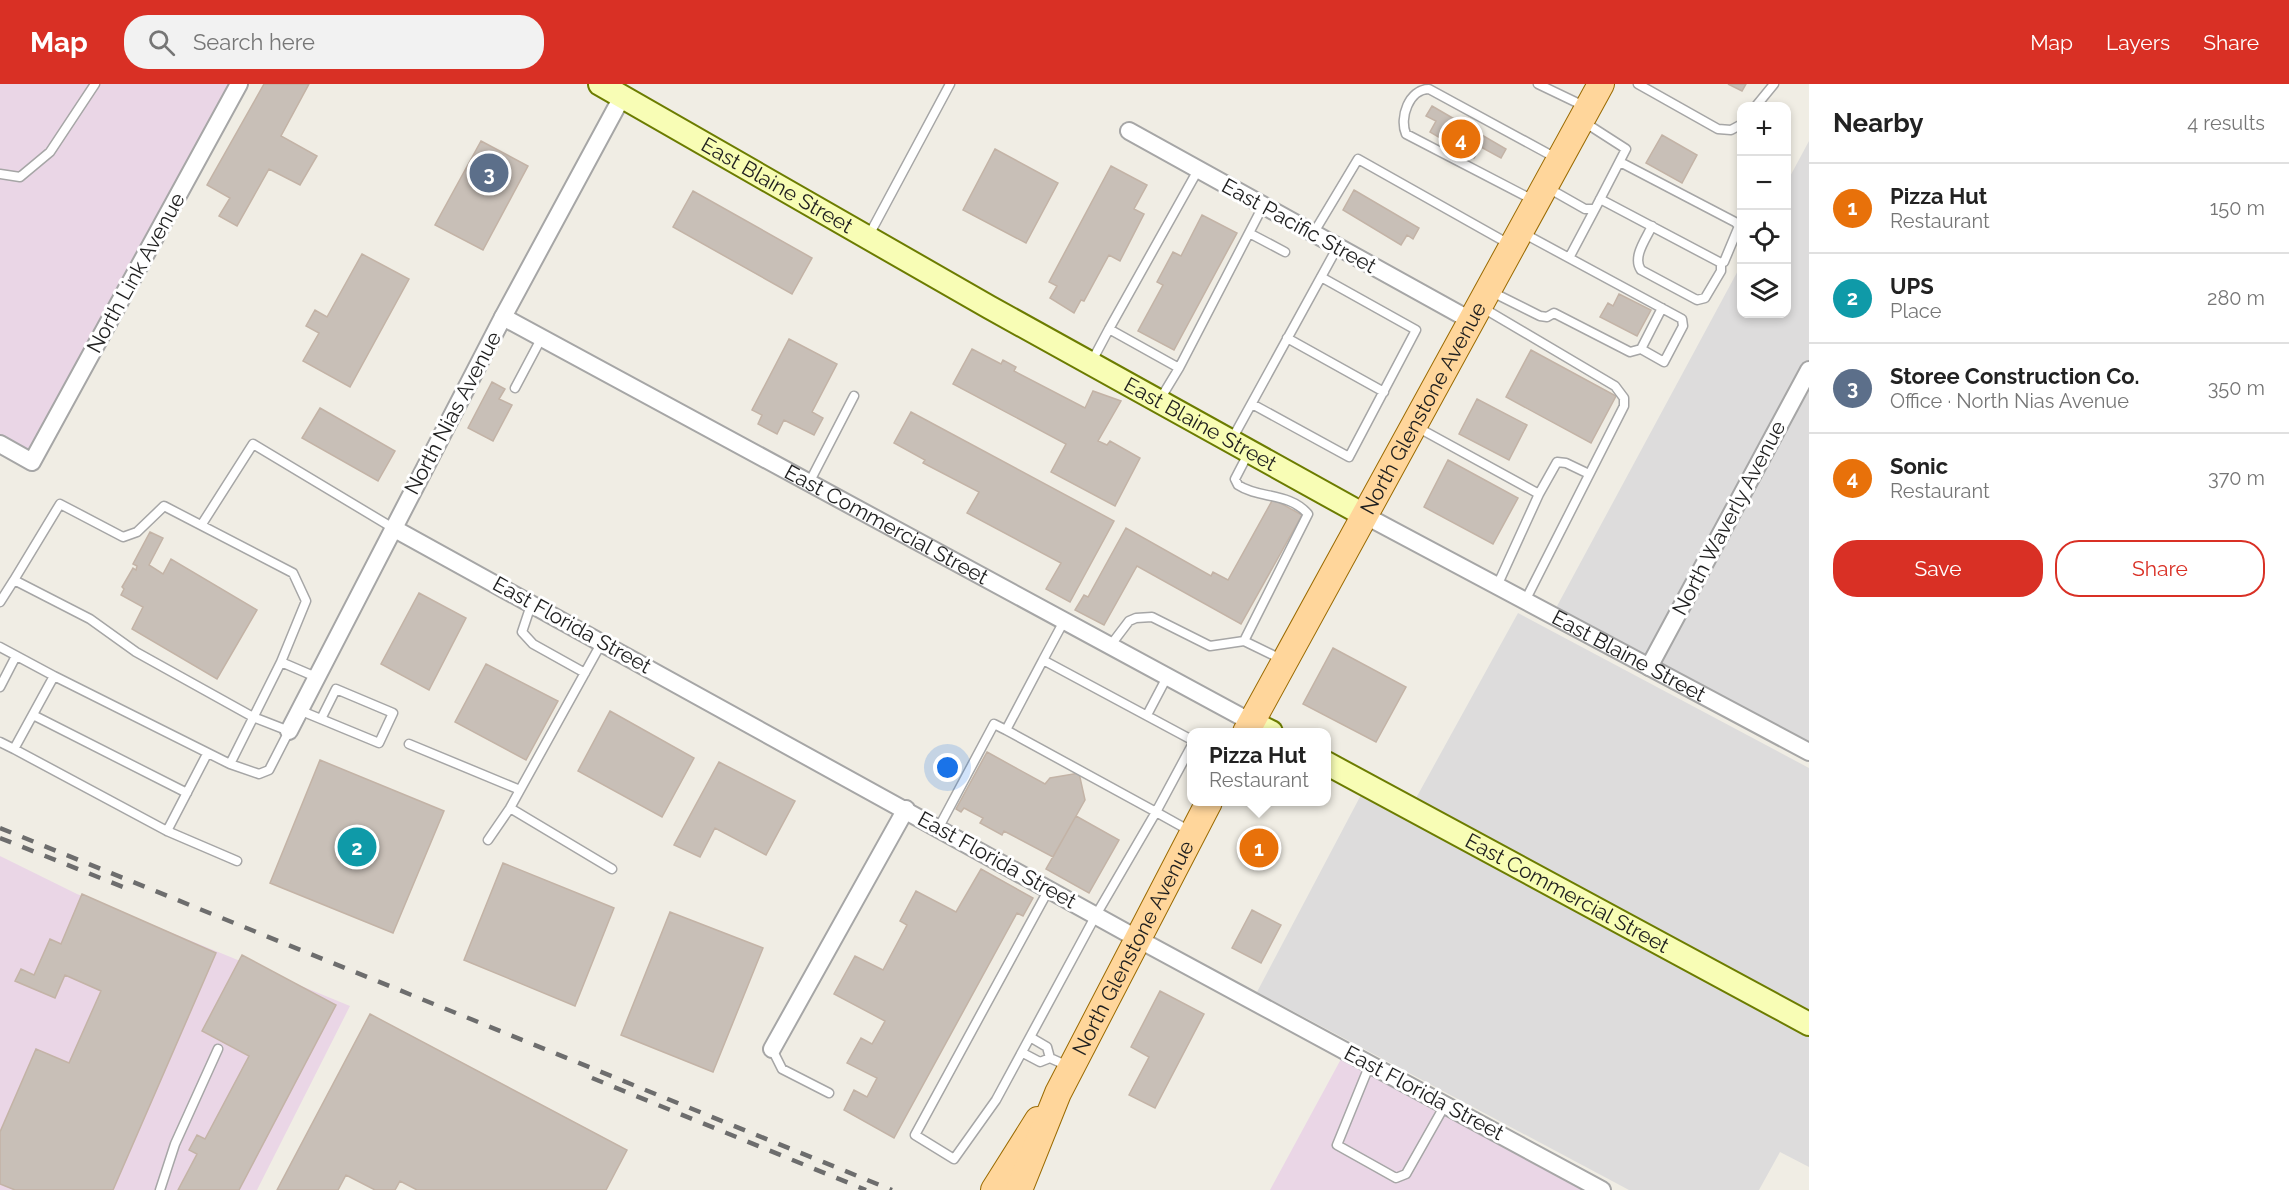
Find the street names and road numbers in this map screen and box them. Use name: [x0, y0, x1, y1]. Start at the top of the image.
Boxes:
street label: East Blaine Street: [697, 132, 857, 238]
street label: East Pacific Street: [1218, 173, 1381, 278]
street label: North Link Avenue: [81, 188, 190, 357]
street label: North Glenstone Avenue: [1355, 298, 1491, 519]
street label: North Nias Avenue: [399, 327, 506, 499]
street label: East Blaine Street: [1120, 371, 1281, 476]
street label: North Waverly Avenue: [1667, 416, 1791, 619]
street label: East Commercial Street: [780, 459, 993, 589]
street label: East Florida Street: [489, 571, 656, 678]
street label: East Blaine Street: [1548, 604, 1710, 707]
street label: East Florida Street: [914, 806, 1081, 913]
street label: East Commercial Street: [1461, 828, 1673, 958]
street label: North Glenstone Avenue: [1067, 836, 1199, 1059]
street label: East Florida Street: [1340, 1040, 1508, 1145]

